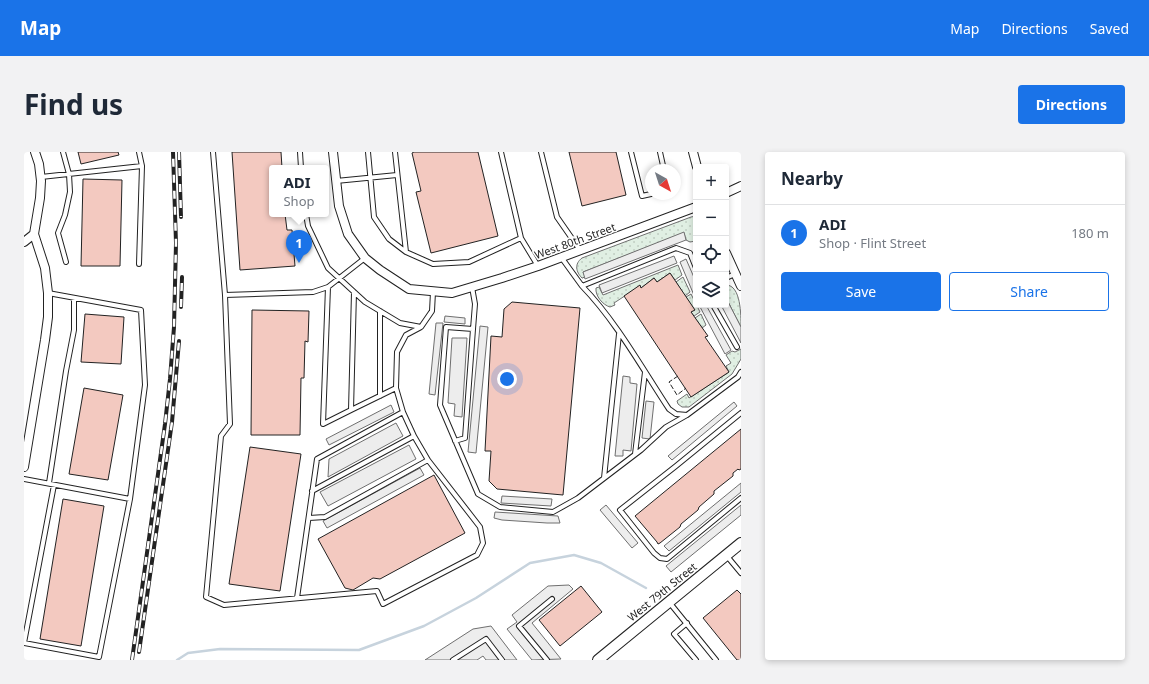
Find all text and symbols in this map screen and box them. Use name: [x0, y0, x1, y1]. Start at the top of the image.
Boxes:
text: Map: [20, 15, 61, 41]
text: Map: [950, 19, 979, 38]
text: Directions: [1001, 19, 1068, 38]
text: Saved: [1090, 19, 1129, 38]
text: Find us: [24, 85, 123, 123]
button: Directions: [1018, 85, 1125, 124]
north arrow: [645, 164, 681, 200]
map controls: [693, 164, 729, 308]
button: +: [693, 164, 729, 200]
popup: [269, 165, 329, 217]
text: Nearby: [781, 167, 843, 190]
text: ADI: [283, 172, 311, 192]
text: Shop: [283, 192, 315, 210]
button: −: [693, 200, 729, 236]
text: ADI: [819, 214, 846, 234]
street label: West 80th Street: [532, 219, 617, 262]
text: 1: [790, 224, 798, 242]
text: 180 m: [1071, 224, 1109, 242]
pin: 1: [286, 230, 312, 263]
text: Shop · Flint Street: [819, 234, 926, 252]
button: locate: [693, 236, 729, 272]
button: layers: [693, 272, 729, 308]
button: Save: [781, 272, 941, 311]
button: Share: [949, 272, 1109, 311]
your location: [497, 369, 517, 389]
street label: West 79th Street: [624, 559, 700, 624]

